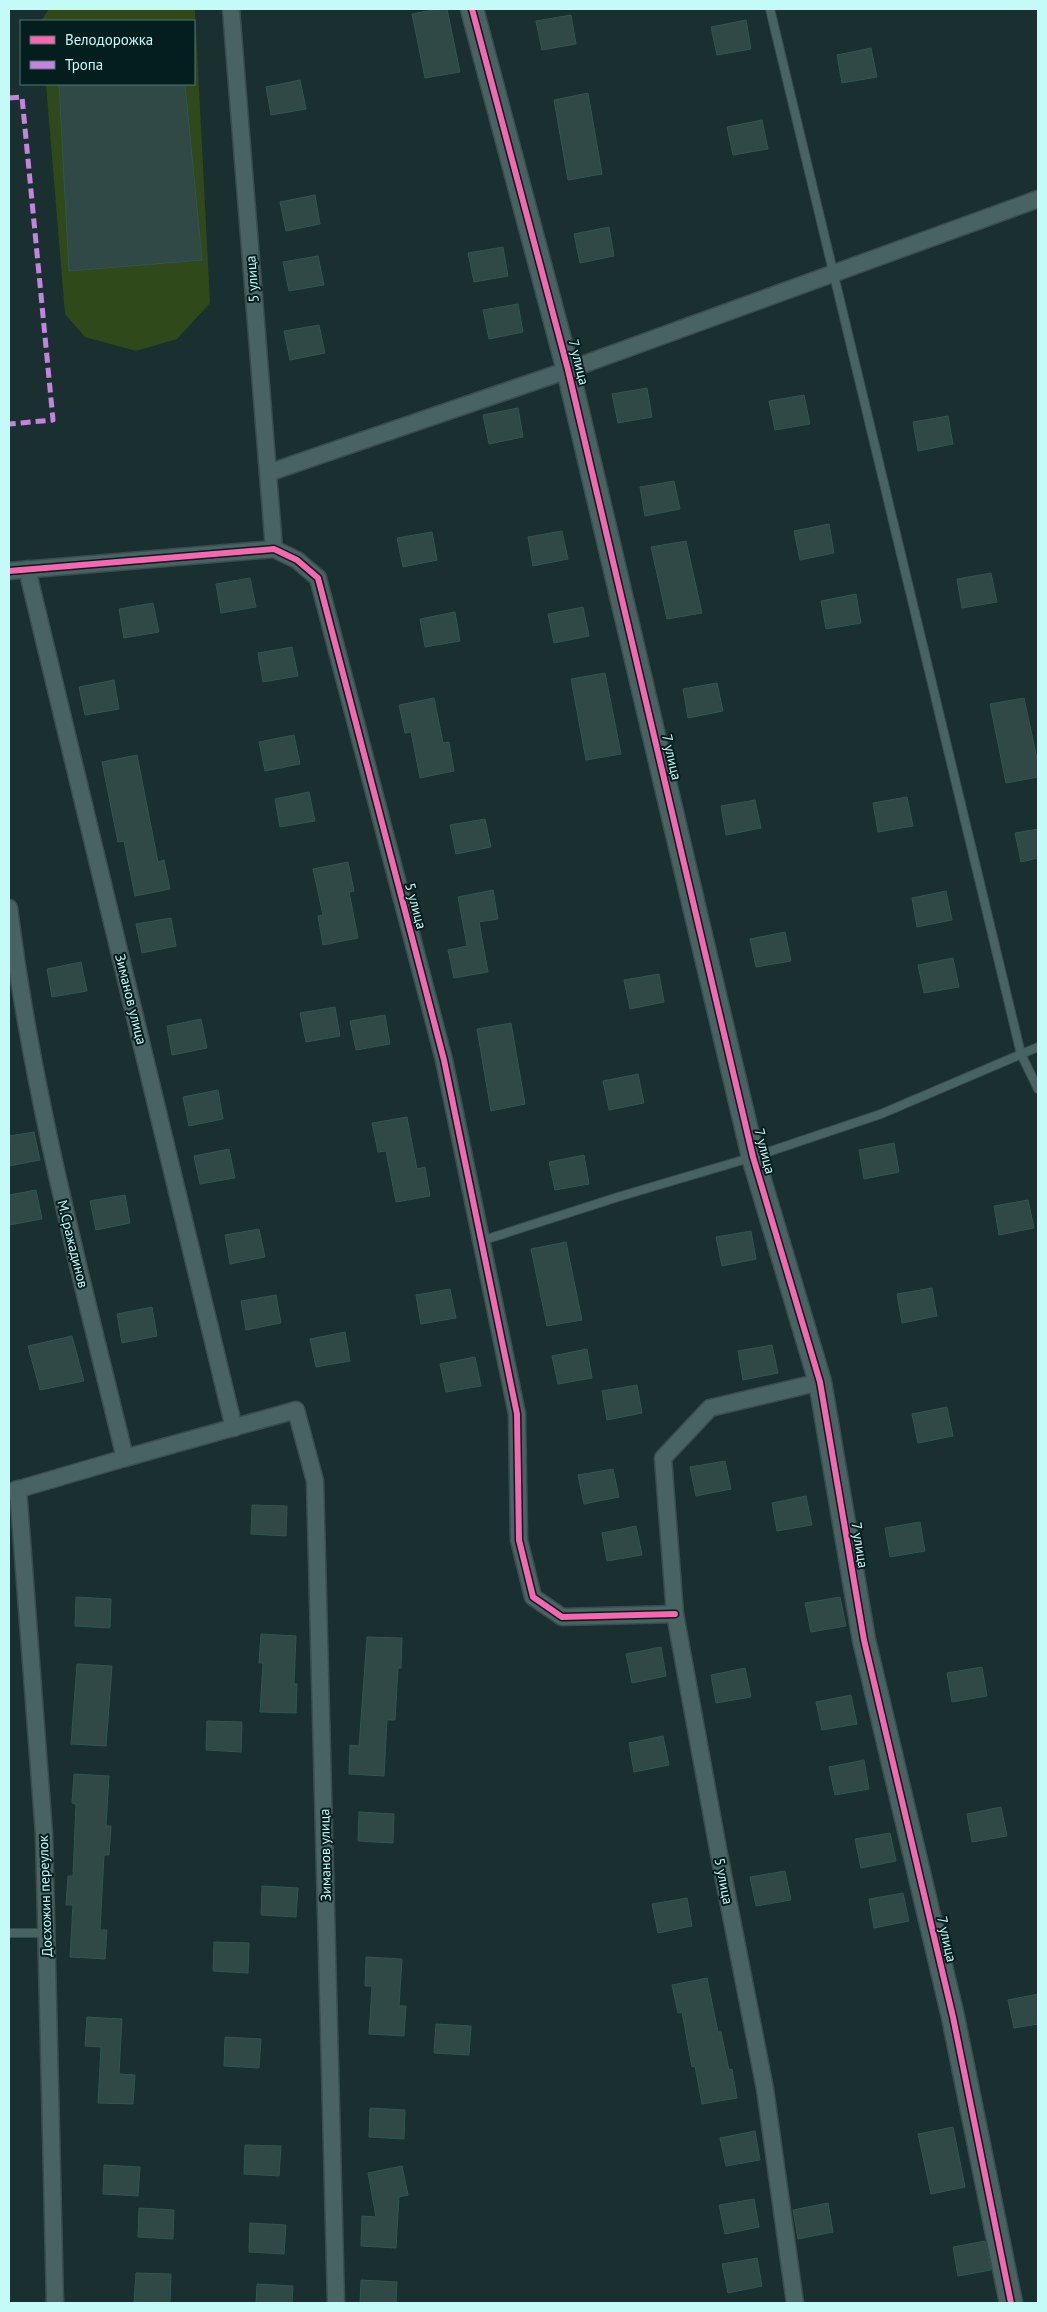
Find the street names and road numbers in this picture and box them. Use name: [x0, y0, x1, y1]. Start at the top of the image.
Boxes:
street label: 5 улица: [241, 255, 263, 303]
street label: 7 улица: [565, 337, 593, 387]
street label: 7 улица: [658, 732, 686, 782]
street label: 5 улица: [401, 881, 431, 931]
street label: Зиманов улица: [111, 952, 151, 1046]
street label: 7 улица: [750, 1126, 780, 1176]
street label: М.Сражадинов: [53, 1198, 93, 1290]
street label: 7 улица: [847, 1521, 873, 1569]
street label: Зиманов улица: [315, 1808, 335, 1901]
street label: Досхожин переулок: [34, 1835, 56, 1957]
street label: 5 улица: [711, 1856, 737, 1906]
street label: 7 улица: [933, 1914, 961, 1964]

